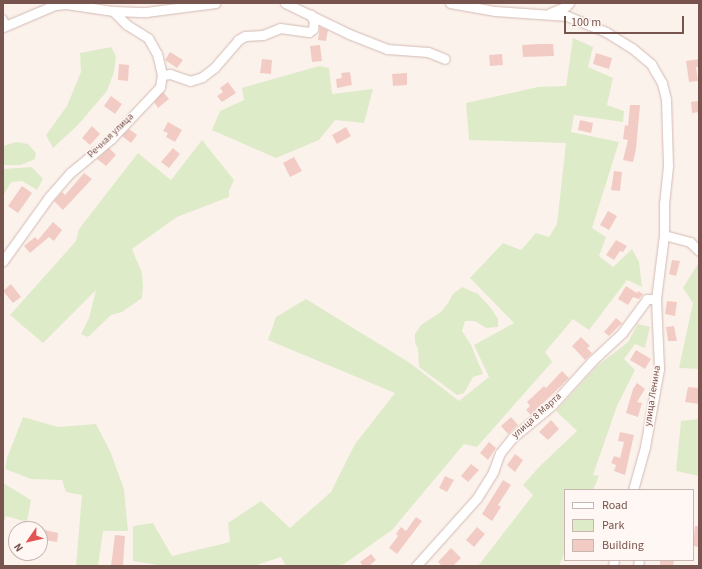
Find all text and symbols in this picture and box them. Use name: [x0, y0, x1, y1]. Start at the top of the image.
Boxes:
scale bar: [566, 8, 686, 34]
text: 100 m: [571, 14, 601, 31]
street label: Речная улица: [85, 111, 137, 161]
street label: улица Ленина: [642, 365, 664, 427]
street label: улица 8 Марта: [510, 391, 564, 441]
legend: [564, 489, 694, 561]
text: Road: [602, 497, 628, 514]
text: Park: [602, 517, 624, 534]
north arrow: [8, 521, 48, 561]
text: Building: [602, 537, 644, 554]
text: N: [10, 540, 27, 555]

